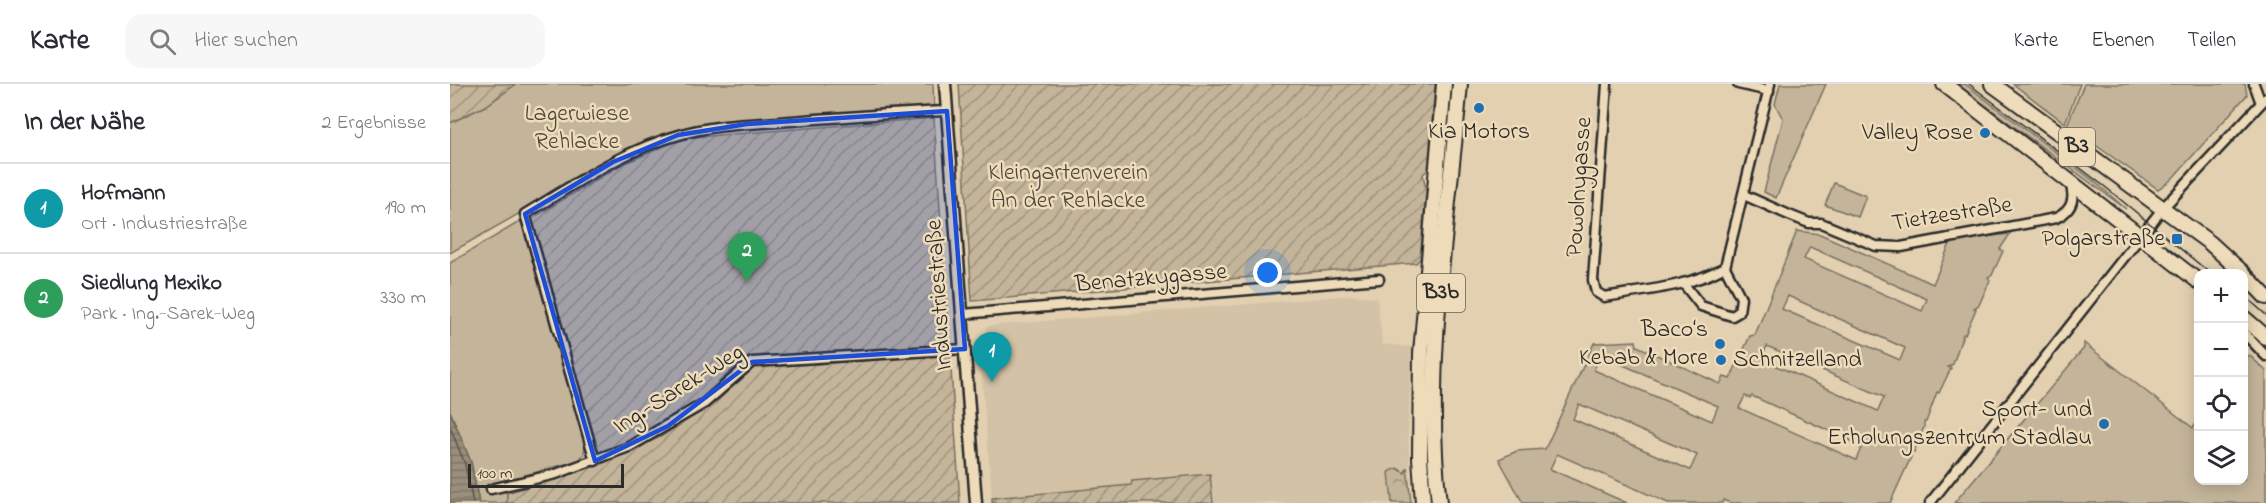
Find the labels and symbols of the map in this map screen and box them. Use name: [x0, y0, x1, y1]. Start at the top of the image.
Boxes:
park label: Lagerwiese Rehlacke: [525, 97, 630, 160]
marker: Kia Motors: [1472, 101, 1486, 115]
place label: Kia Motors: [1428, 115, 1530, 150]
street label: Powolnygasse: [1558, 116, 1603, 258]
place label: Valley Rose: [1861, 116, 1973, 152]
marker: Valley Rose: [1978, 126, 1992, 140]
road number: B3: [2059, 128, 2095, 166]
park label: Kleingartenverein An der Rehlacke: [988, 156, 1148, 219]
street label: Tietzestraße: [1889, 188, 2015, 242]
street label: Industriestraße: [917, 218, 963, 372]
place label: Polgarstraße: [2042, 222, 2165, 257]
pin: 2: [728, 232, 766, 282]
marker: Polgarstraße: [2170, 232, 2184, 246]
street label: Benatzkygasse: [1072, 255, 1229, 304]
your location: [1253, 258, 1282, 287]
road number: B3b: [1417, 274, 1465, 312]
place label: Baco‘s Kebab & More: [1579, 313, 1708, 376]
pin: 1: [972, 332, 1012, 382]
street label: Ing.-Sarek-Weg: [607, 336, 751, 444]
marker: Baco‘s Kebab & More: [1713, 337, 1727, 351]
place label: Schnitzelland: [1733, 343, 1862, 378]
marker: Schnitzelland: [1714, 353, 1728, 367]
place label: Sport- und Erholungszentrum Stadlau: [1827, 393, 2092, 456]
marker: Sport- und Erholungszentrum Stadlau: [2097, 417, 2111, 431]
scale bar: [468, 461, 624, 488]

